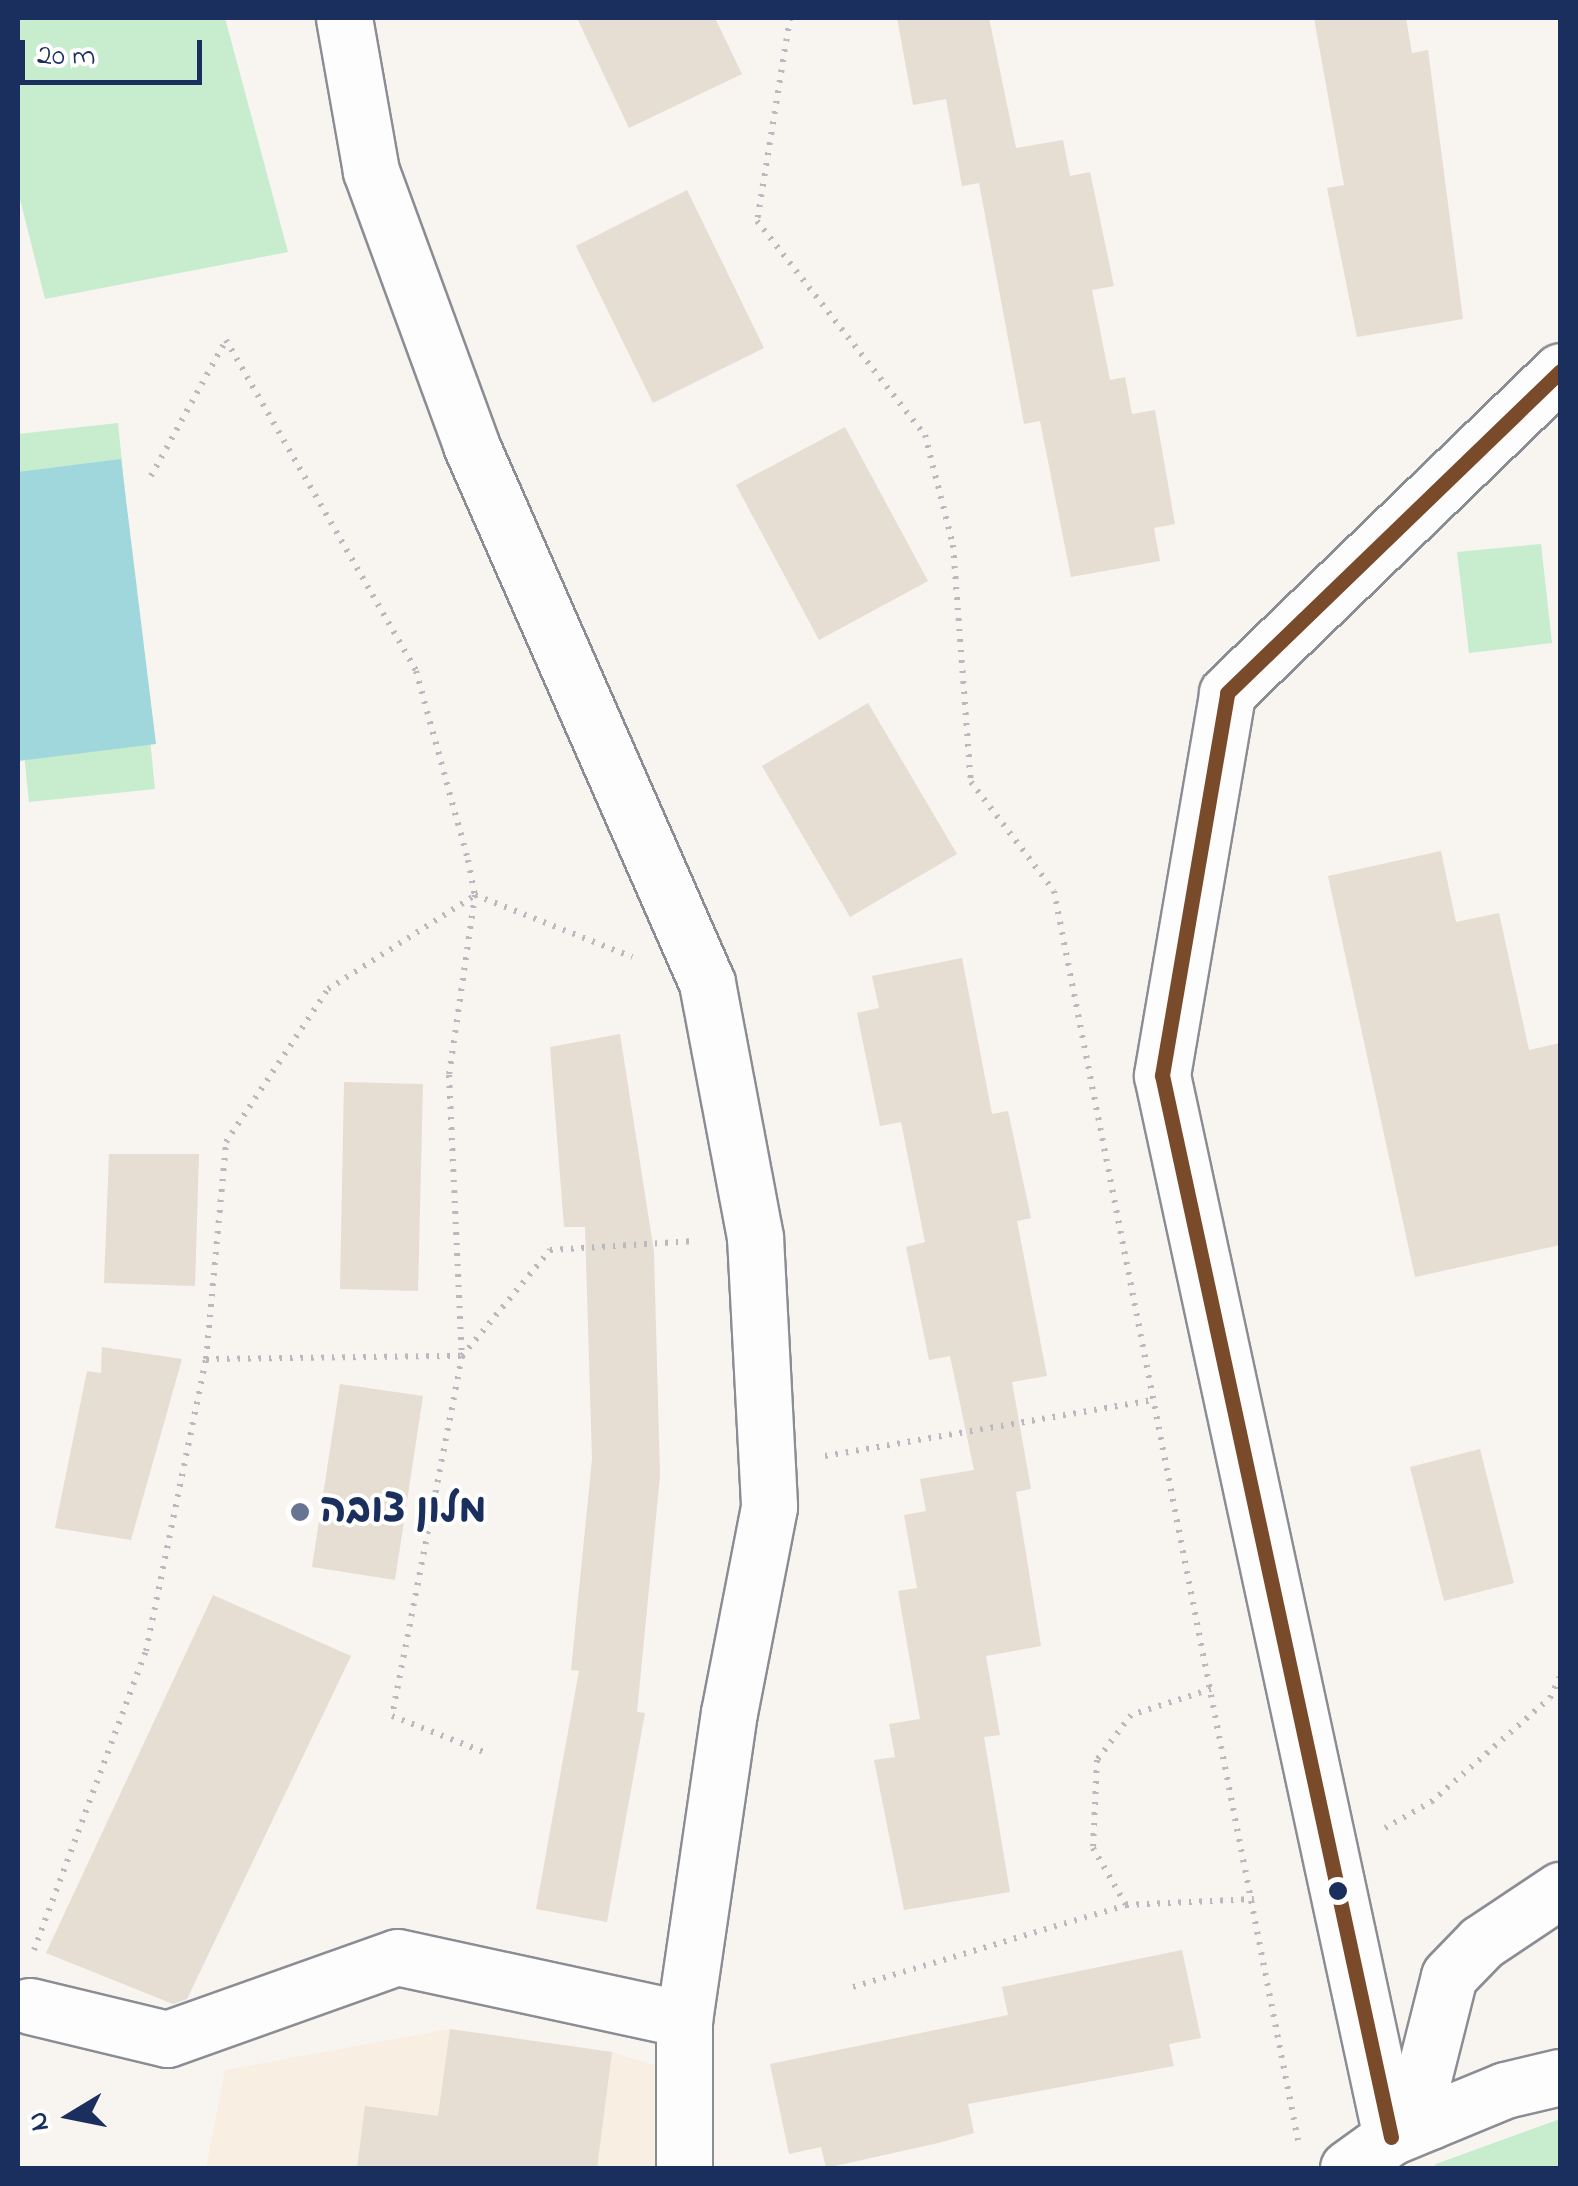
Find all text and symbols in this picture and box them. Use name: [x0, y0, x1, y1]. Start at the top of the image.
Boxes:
scale bar: [25, 20, 208, 82]
text: 20 m: [37, 35, 96, 79]
place label: מלון צובה: [320, 1488, 487, 1536]
marker: מלון צובה: [289, 1501, 311, 1523]
unlabelled marker: [1328, 1881, 1348, 1901]
north arrow: [20, 2066, 120, 2166]
text: N: [18, 2108, 62, 2134]

